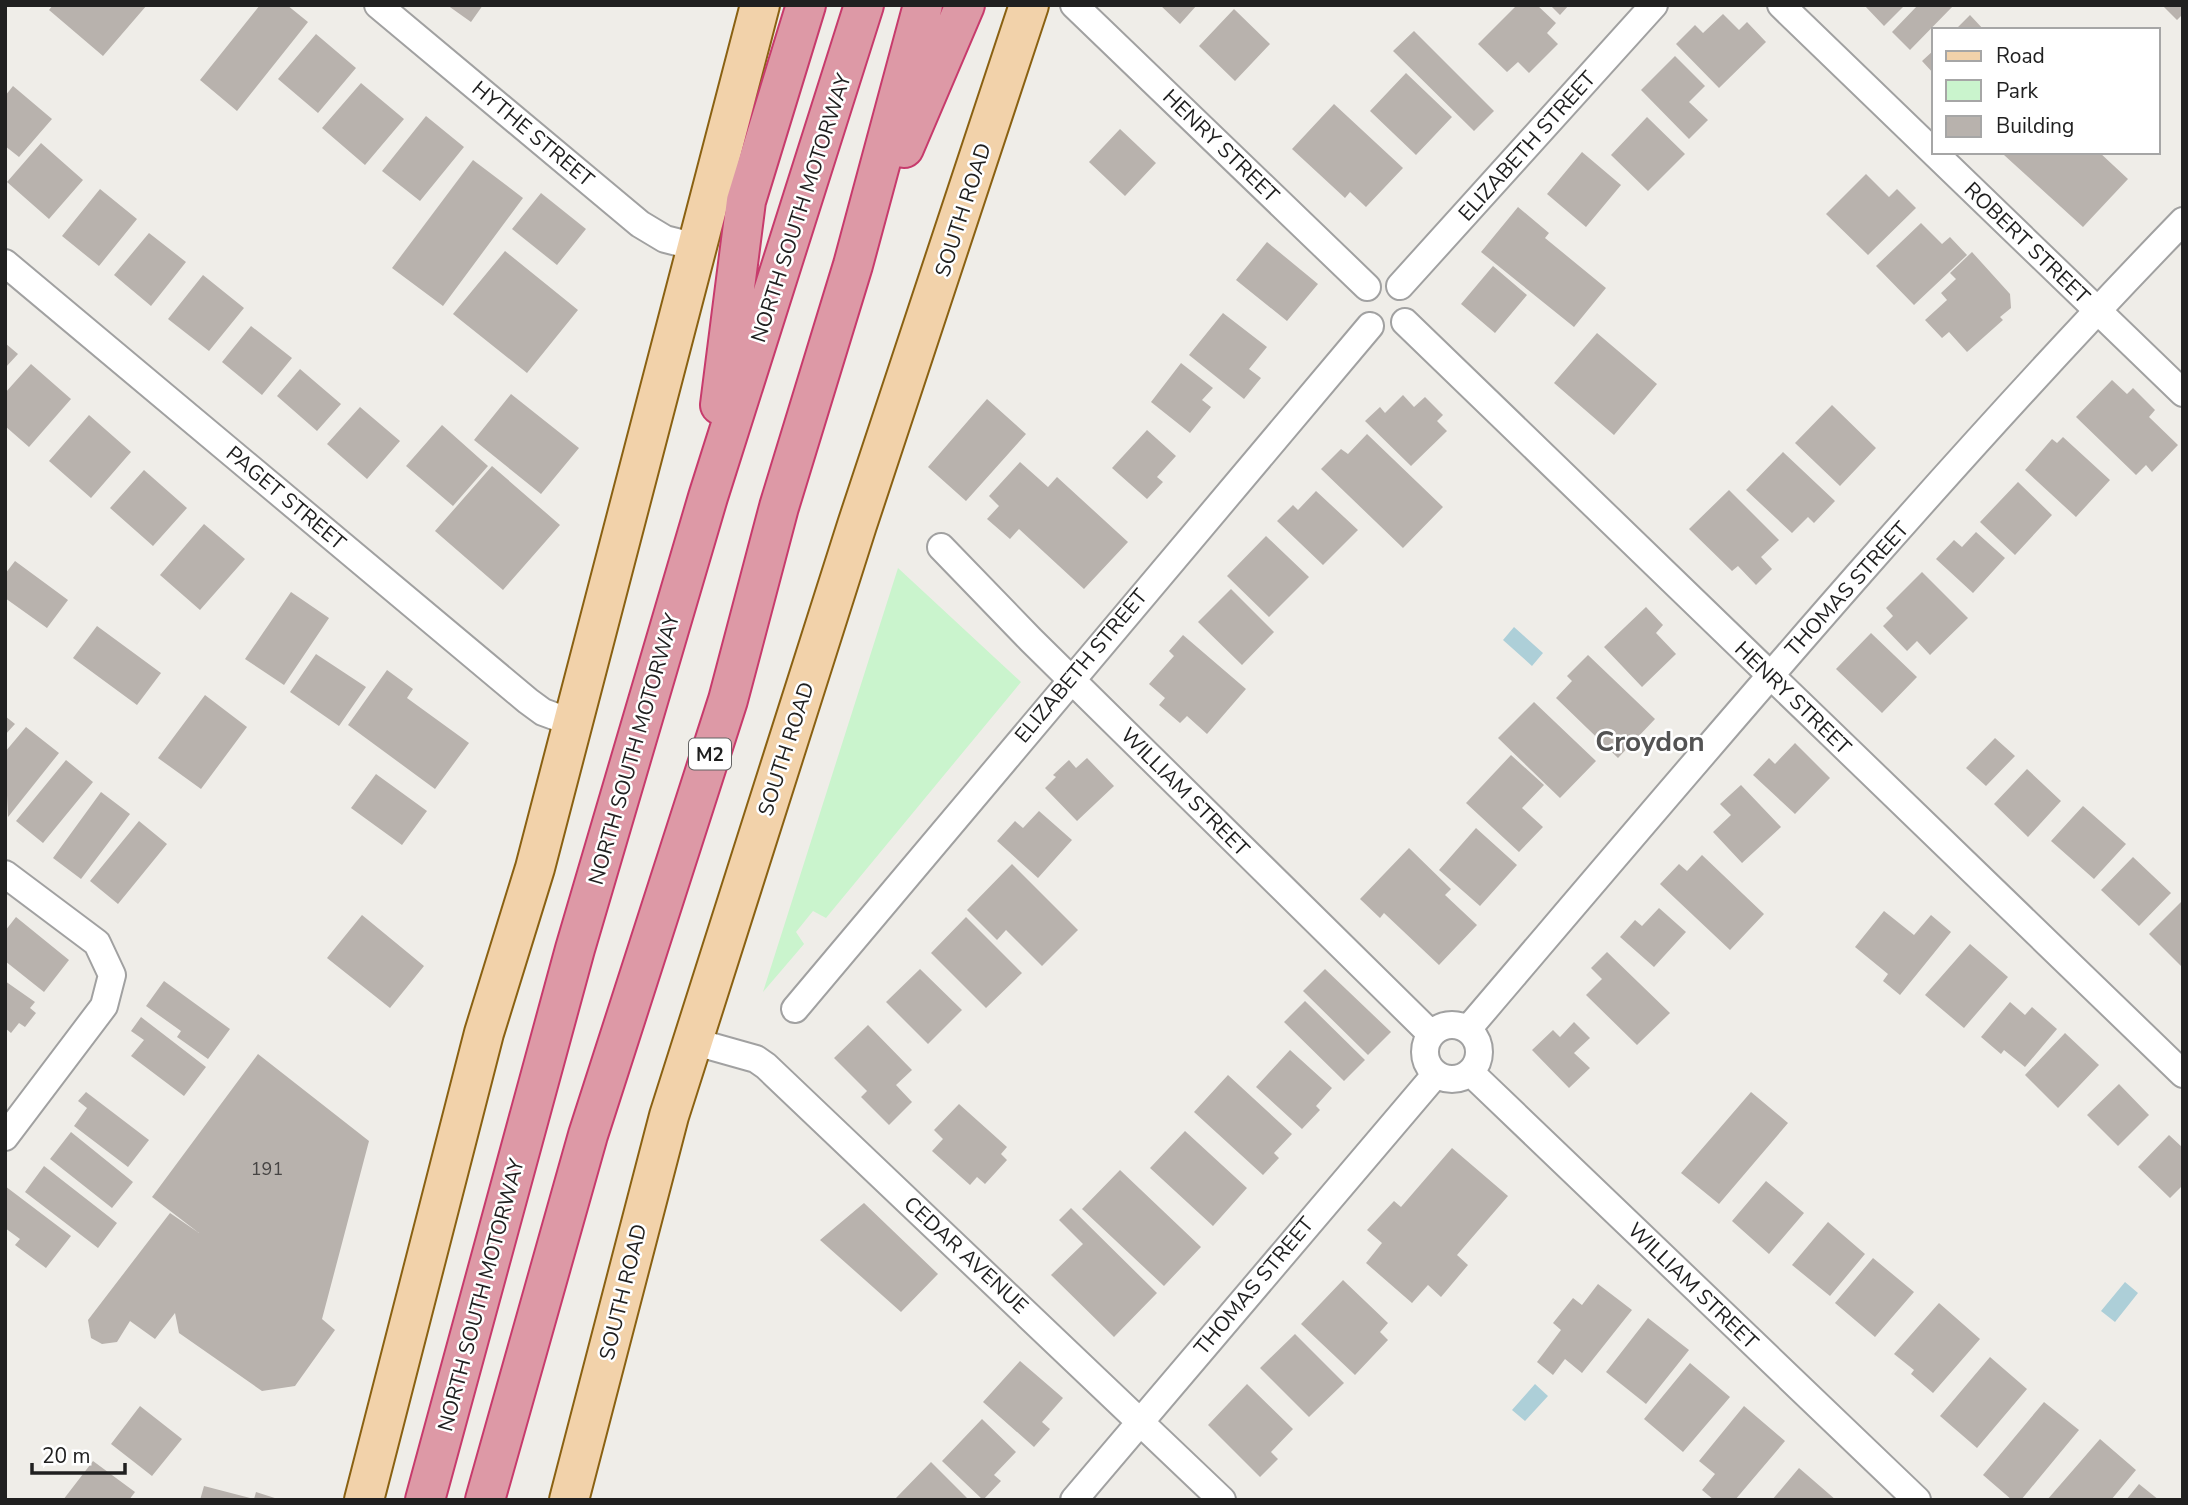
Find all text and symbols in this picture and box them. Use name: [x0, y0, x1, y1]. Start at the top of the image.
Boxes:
legend: [1932, 28, 2160, 154]
text: Road: [1996, 42, 2045, 70]
street label: ELIZABETH STREET: [1452, 65, 1602, 227]
street label: NORTH SOUTH MOTORWAY: [744, 70, 858, 346]
street label: HYTHE STREET: [466, 75, 600, 194]
text: Park: [1996, 77, 2038, 105]
street label: HENRY STREET: [1157, 83, 1286, 209]
text: Building: [1996, 112, 2074, 140]
street label: SOUTH ROAD: [928, 140, 998, 280]
street label: ROBERT STREET: [1958, 176, 2096, 310]
street label: PAGET STREET: [220, 440, 352, 557]
street label: THOMAS STREET: [1779, 515, 1915, 662]
street label: ELIZABETH STREET: [1008, 583, 1154, 749]
street label: NORTH SOUTH MOTORWAY: [582, 610, 686, 888]
street label: HENRY STREET: [1729, 635, 1858, 761]
street label: SOUTH ROAD: [751, 679, 821, 819]
street label: WILLIAM STREET: [1114, 721, 1256, 863]
district label: Croydon: [1595, 723, 1705, 761]
road number: M2: [689, 738, 731, 769]
street label: NORTH SOUTH MOTORWAY: [431, 1155, 531, 1434]
house number: 191: [251, 1157, 283, 1181]
street label: CEDAR AVENUE: [898, 1190, 1034, 1320]
street label: THOMAS STREET: [1188, 1211, 1320, 1361]
street label: WILLIAM STREET: [1622, 1216, 1765, 1356]
street label: SOUTH ROAD: [593, 1221, 653, 1363]
scale bar: [32, 1432, 124, 1476]
text: 20 m: [42, 1442, 91, 1470]

